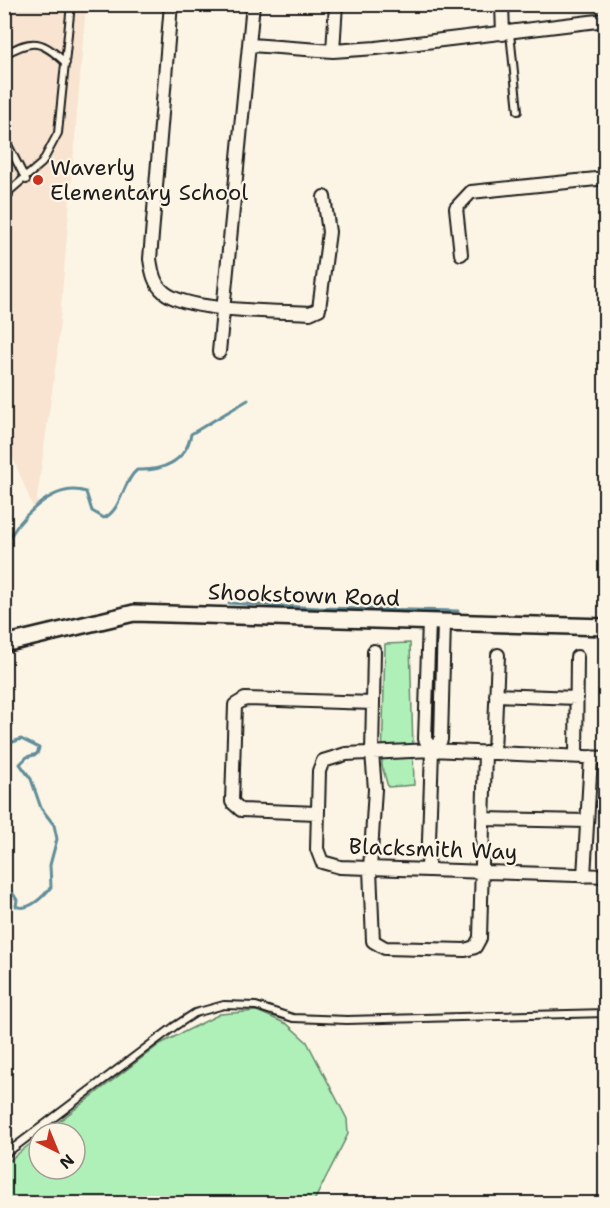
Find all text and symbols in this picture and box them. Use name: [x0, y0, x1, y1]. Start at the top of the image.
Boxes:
place label: Waverly Elementary School: [50, 153, 248, 207]
marker: Waverly Elementary School: [31, 173, 45, 187]
street label: Shookstown Road: [208, 577, 401, 613]
street label: Blacksmith Way: [348, 832, 518, 866]
north arrow: [27, 1121, 87, 1181]
text: N: [55, 1150, 79, 1174]

